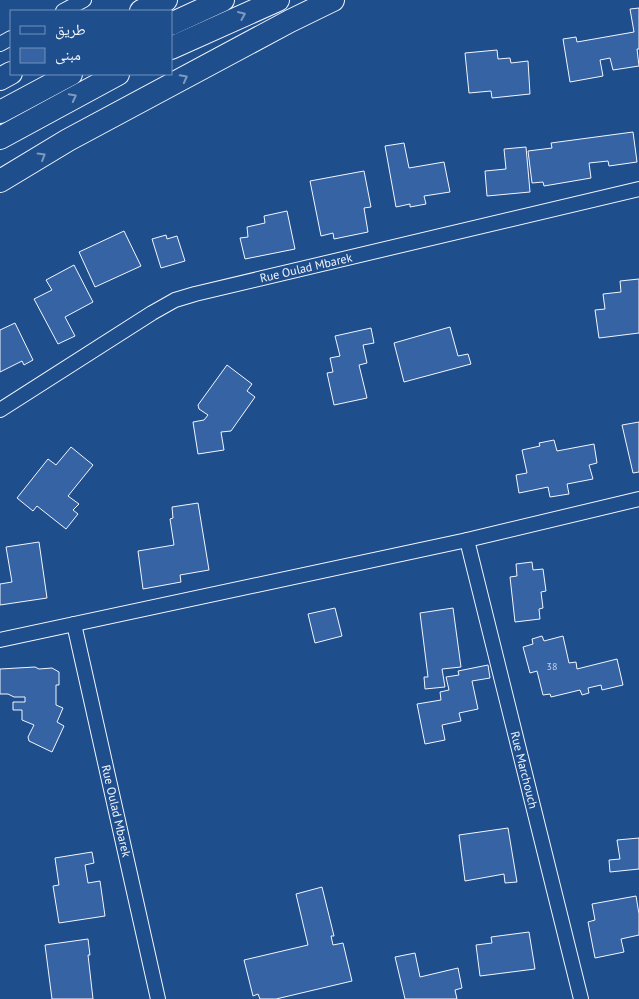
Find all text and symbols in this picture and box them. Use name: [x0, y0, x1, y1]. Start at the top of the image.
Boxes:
legend: [10, 10, 172, 75]
one-way arrow: [237, 11, 246, 22]
text: طريق: [55, 20, 86, 40]
text: مبنى: [55, 45, 81, 65]
one-way arrow: [179, 74, 188, 84]
one-way arrow: [68, 93, 77, 103]
one-way arrow: [36, 153, 45, 163]
street label: Rue Oulad Mbarek: [258, 250, 354, 285]
house number: 38: [547, 660, 557, 673]
street label: Rue Marchouch: [508, 730, 541, 810]
street label: Rue Oulad Mbarek: [99, 763, 134, 859]

